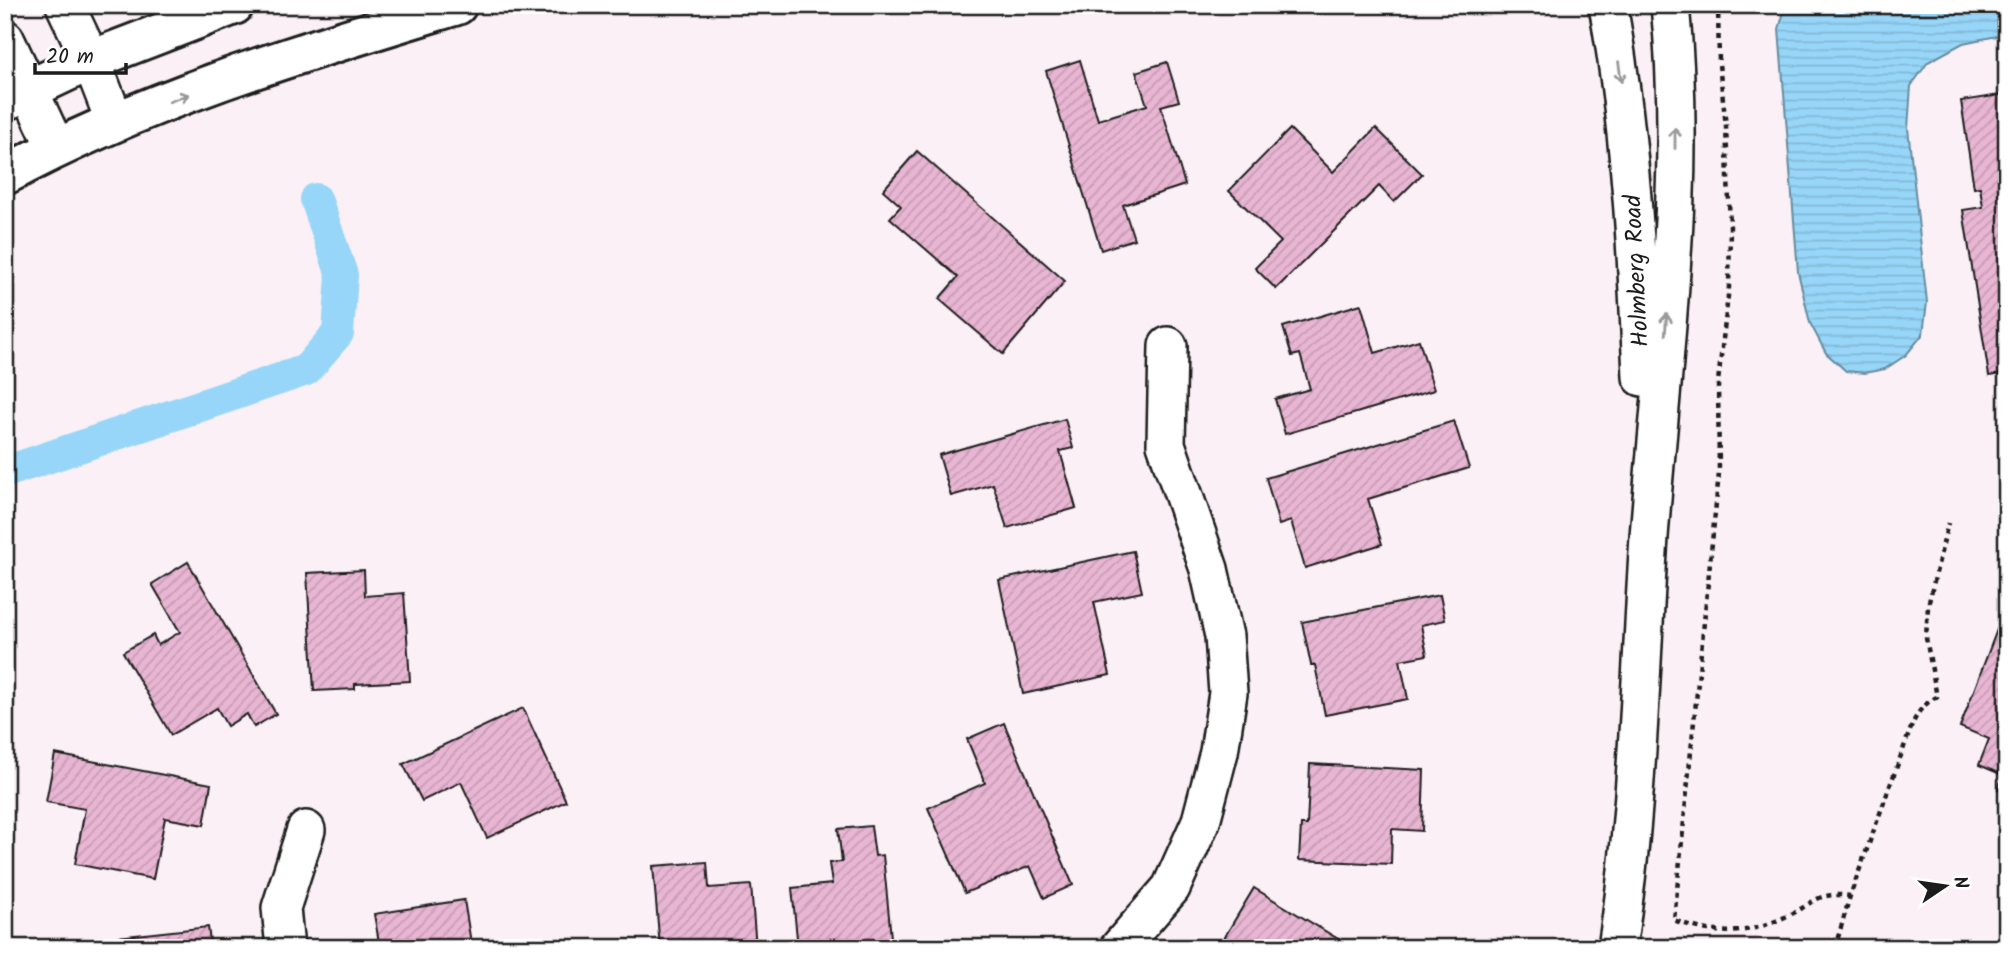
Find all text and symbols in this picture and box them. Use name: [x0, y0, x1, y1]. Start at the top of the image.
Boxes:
scale bar: [35, 32, 126, 76]
text: 20 m: [46, 41, 94, 74]
one-way arrow: [1613, 61, 1626, 83]
one-way arrow: [168, 90, 190, 103]
one-way arrow: [1668, 127, 1682, 150]
street label: Holmberg Road: [1614, 193, 1661, 348]
one-way arrow: [1660, 313, 1673, 336]
north arrow: [1910, 852, 1980, 922]
text: N: [1944, 873, 1976, 892]

